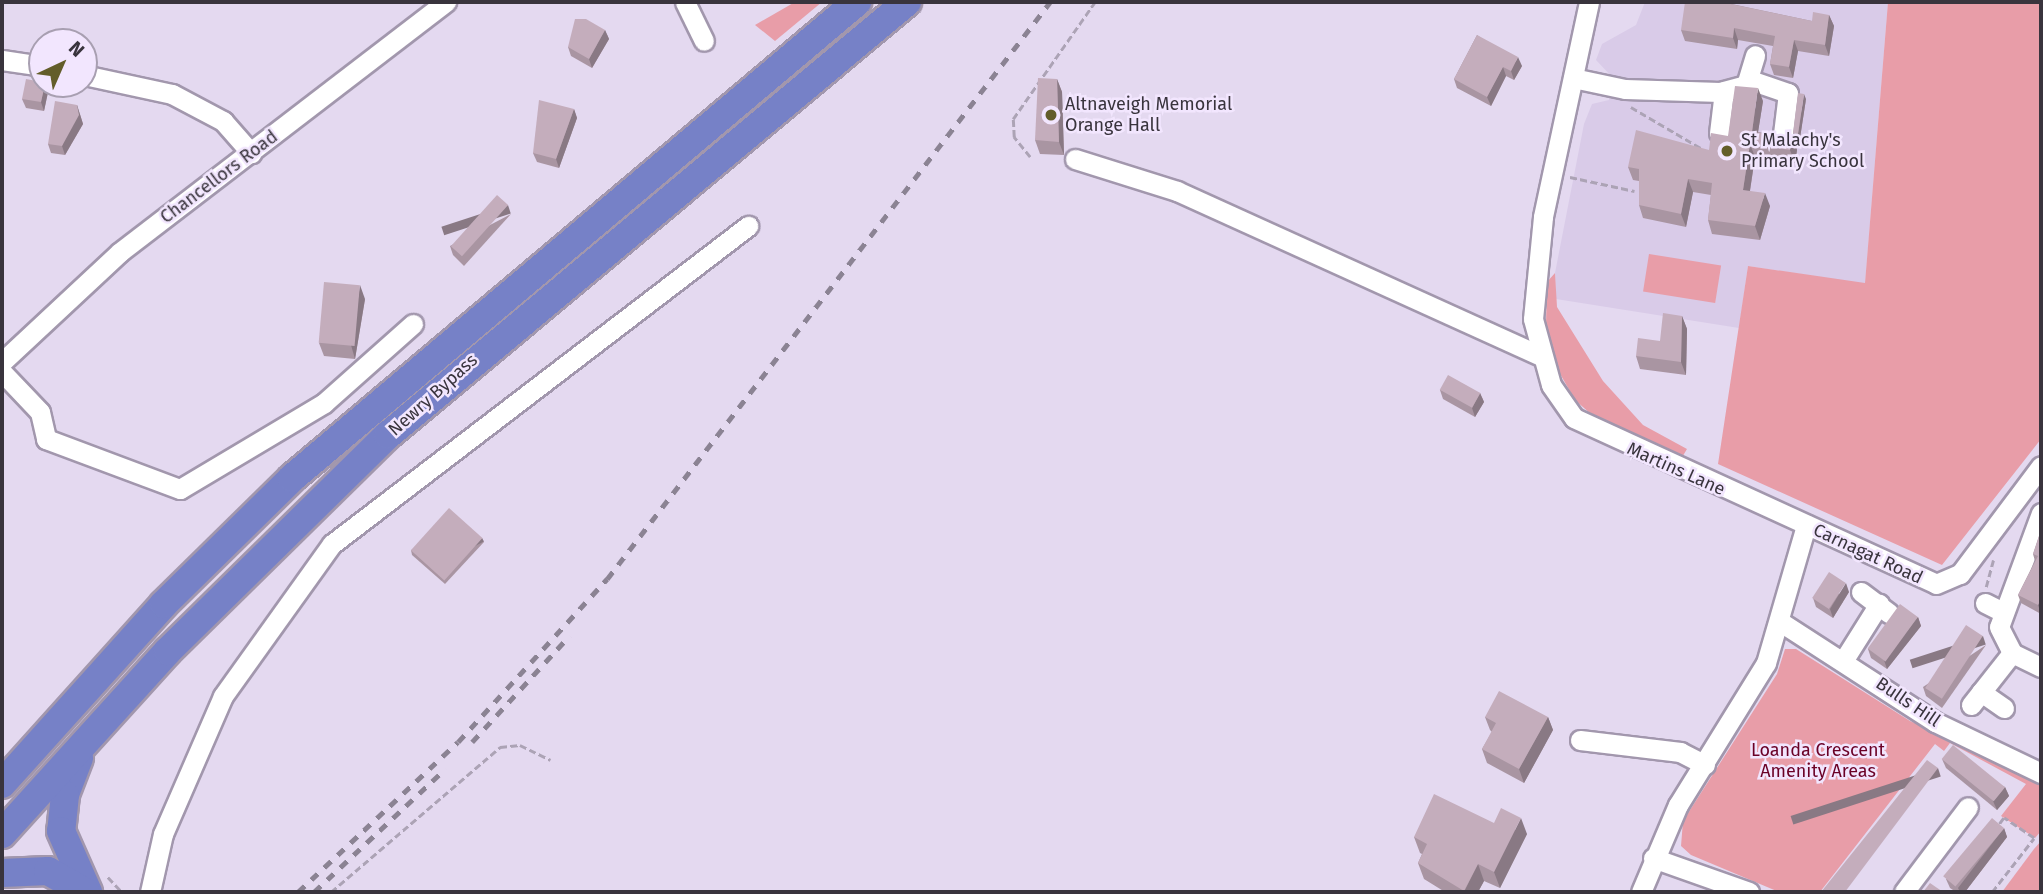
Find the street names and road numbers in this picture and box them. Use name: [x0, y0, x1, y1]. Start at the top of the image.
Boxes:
street label: Chancellors Road: [156, 126, 282, 228]
street label: Newry Bypass: [384, 349, 482, 441]
street label: Martins Lane: [1624, 438, 1728, 500]
street label: Carnagat Road: [1810, 519, 1926, 589]
street label: Bulls Hill: [1872, 673, 1944, 731]

